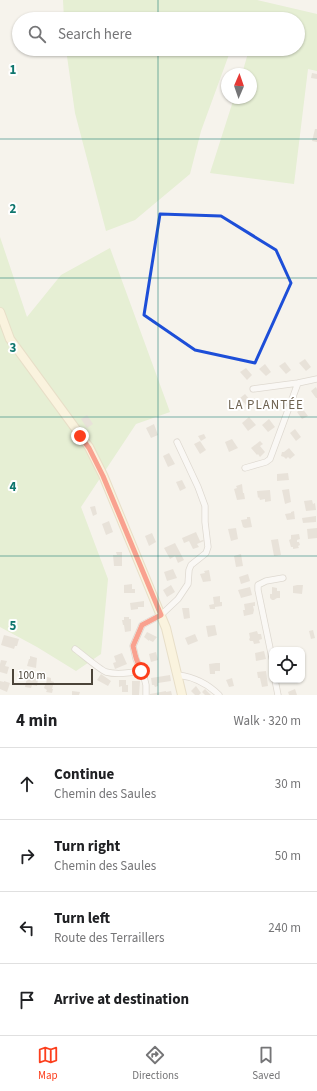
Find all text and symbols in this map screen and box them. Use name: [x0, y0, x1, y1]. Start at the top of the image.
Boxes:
search box: [12, 12, 305, 56]
icon: search: [26, 23, 48, 45]
text: Search here: [58, 24, 132, 45]
text: 1: [10, 61, 17, 79]
north arrow: [221, 68, 257, 104]
text: 2: [10, 200, 17, 218]
text: 3: [10, 339, 17, 357]
district label: LA PLANTÉE: [228, 396, 304, 414]
route end: [71, 427, 89, 445]
text: 4: [10, 478, 17, 496]
text: 5: [10, 617, 17, 635]
map controls: [269, 647, 305, 683]
button: locate: [269, 647, 305, 683]
route start: [132, 662, 150, 680]
scale bar: [12, 667, 93, 686]
text: 100 m: [18, 668, 46, 683]
text: 4 min: [16, 709, 57, 733]
text: Walk · 320 m: [233, 712, 301, 730]
text: Continue: [54, 764, 114, 785]
icon: ahead: [16, 773, 38, 795]
text: 30 m: [275, 775, 301, 793]
text: Chemin des Saules: [54, 785, 156, 803]
text: Turn right: [54, 836, 120, 857]
icon: right: [16, 845, 38, 867]
text: 50 m: [275, 847, 301, 865]
text: Chemin des Saules: [54, 857, 156, 875]
text: Turn left: [54, 908, 110, 929]
icon: left: [16, 917, 38, 939]
text: 240 m: [268, 919, 301, 937]
text: Route des Terraillers: [54, 929, 164, 947]
icon: arrive: [16, 989, 38, 1011]
text: Arrive at destination: [54, 989, 189, 1010]
tab: Map: [37, 1044, 59, 1083]
tab: Directions: [132, 1044, 179, 1083]
tab: Saved: [252, 1044, 280, 1083]

